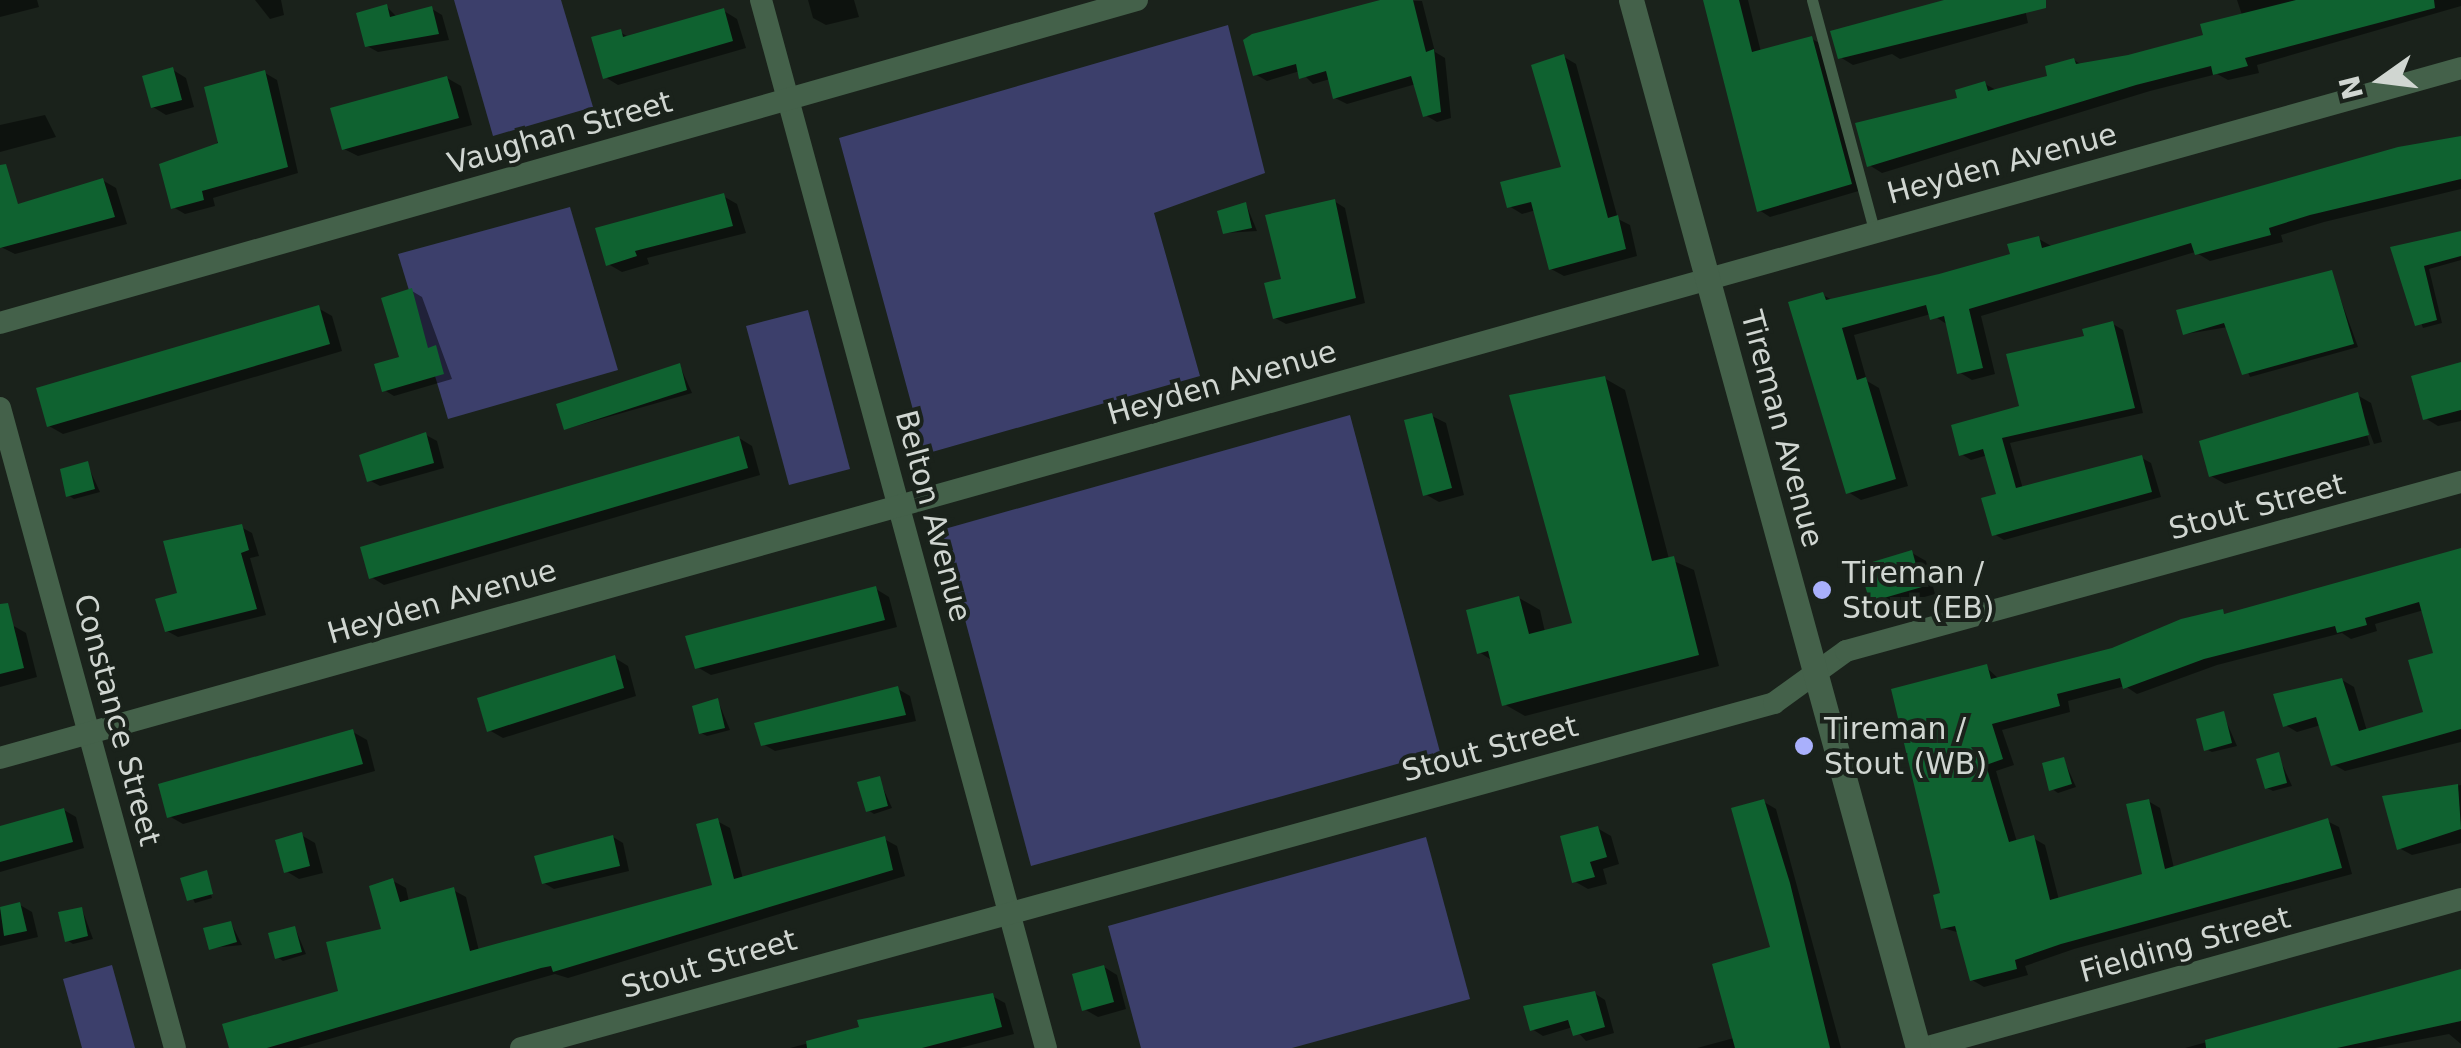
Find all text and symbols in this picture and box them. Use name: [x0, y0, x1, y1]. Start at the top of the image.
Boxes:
north arrow: [2331, 30, 2431, 130]
text: N: [2333, 72, 2370, 103]
street label: Vaughan Street: [444, 84, 676, 182]
street label: Heyden Avenue: [1883, 116, 2121, 212]
street label: Tireman Avenue: [1733, 307, 1831, 551]
street label: Heyden Avenue: [1103, 333, 1341, 433]
street label: Belton Avenue: [887, 406, 979, 626]
street label: Stout Street: [2165, 466, 2349, 548]
street label: Heyden Avenue: [323, 552, 561, 652]
place label: Tireman / Stout (EB): [1842, 555, 1994, 626]
marker: Tireman / Stout (EB): [1811, 579, 1833, 601]
street label: Constance Street: [66, 590, 168, 850]
street label: Stout Street: [1398, 708, 1582, 790]
place label: Tireman / Stout (WB): [1824, 711, 1987, 782]
marker: Tireman / Stout (WB): [1793, 735, 1815, 757]
street label: Fielding Street: [2076, 900, 2294, 990]
street label: Stout Street: [617, 922, 801, 1006]

